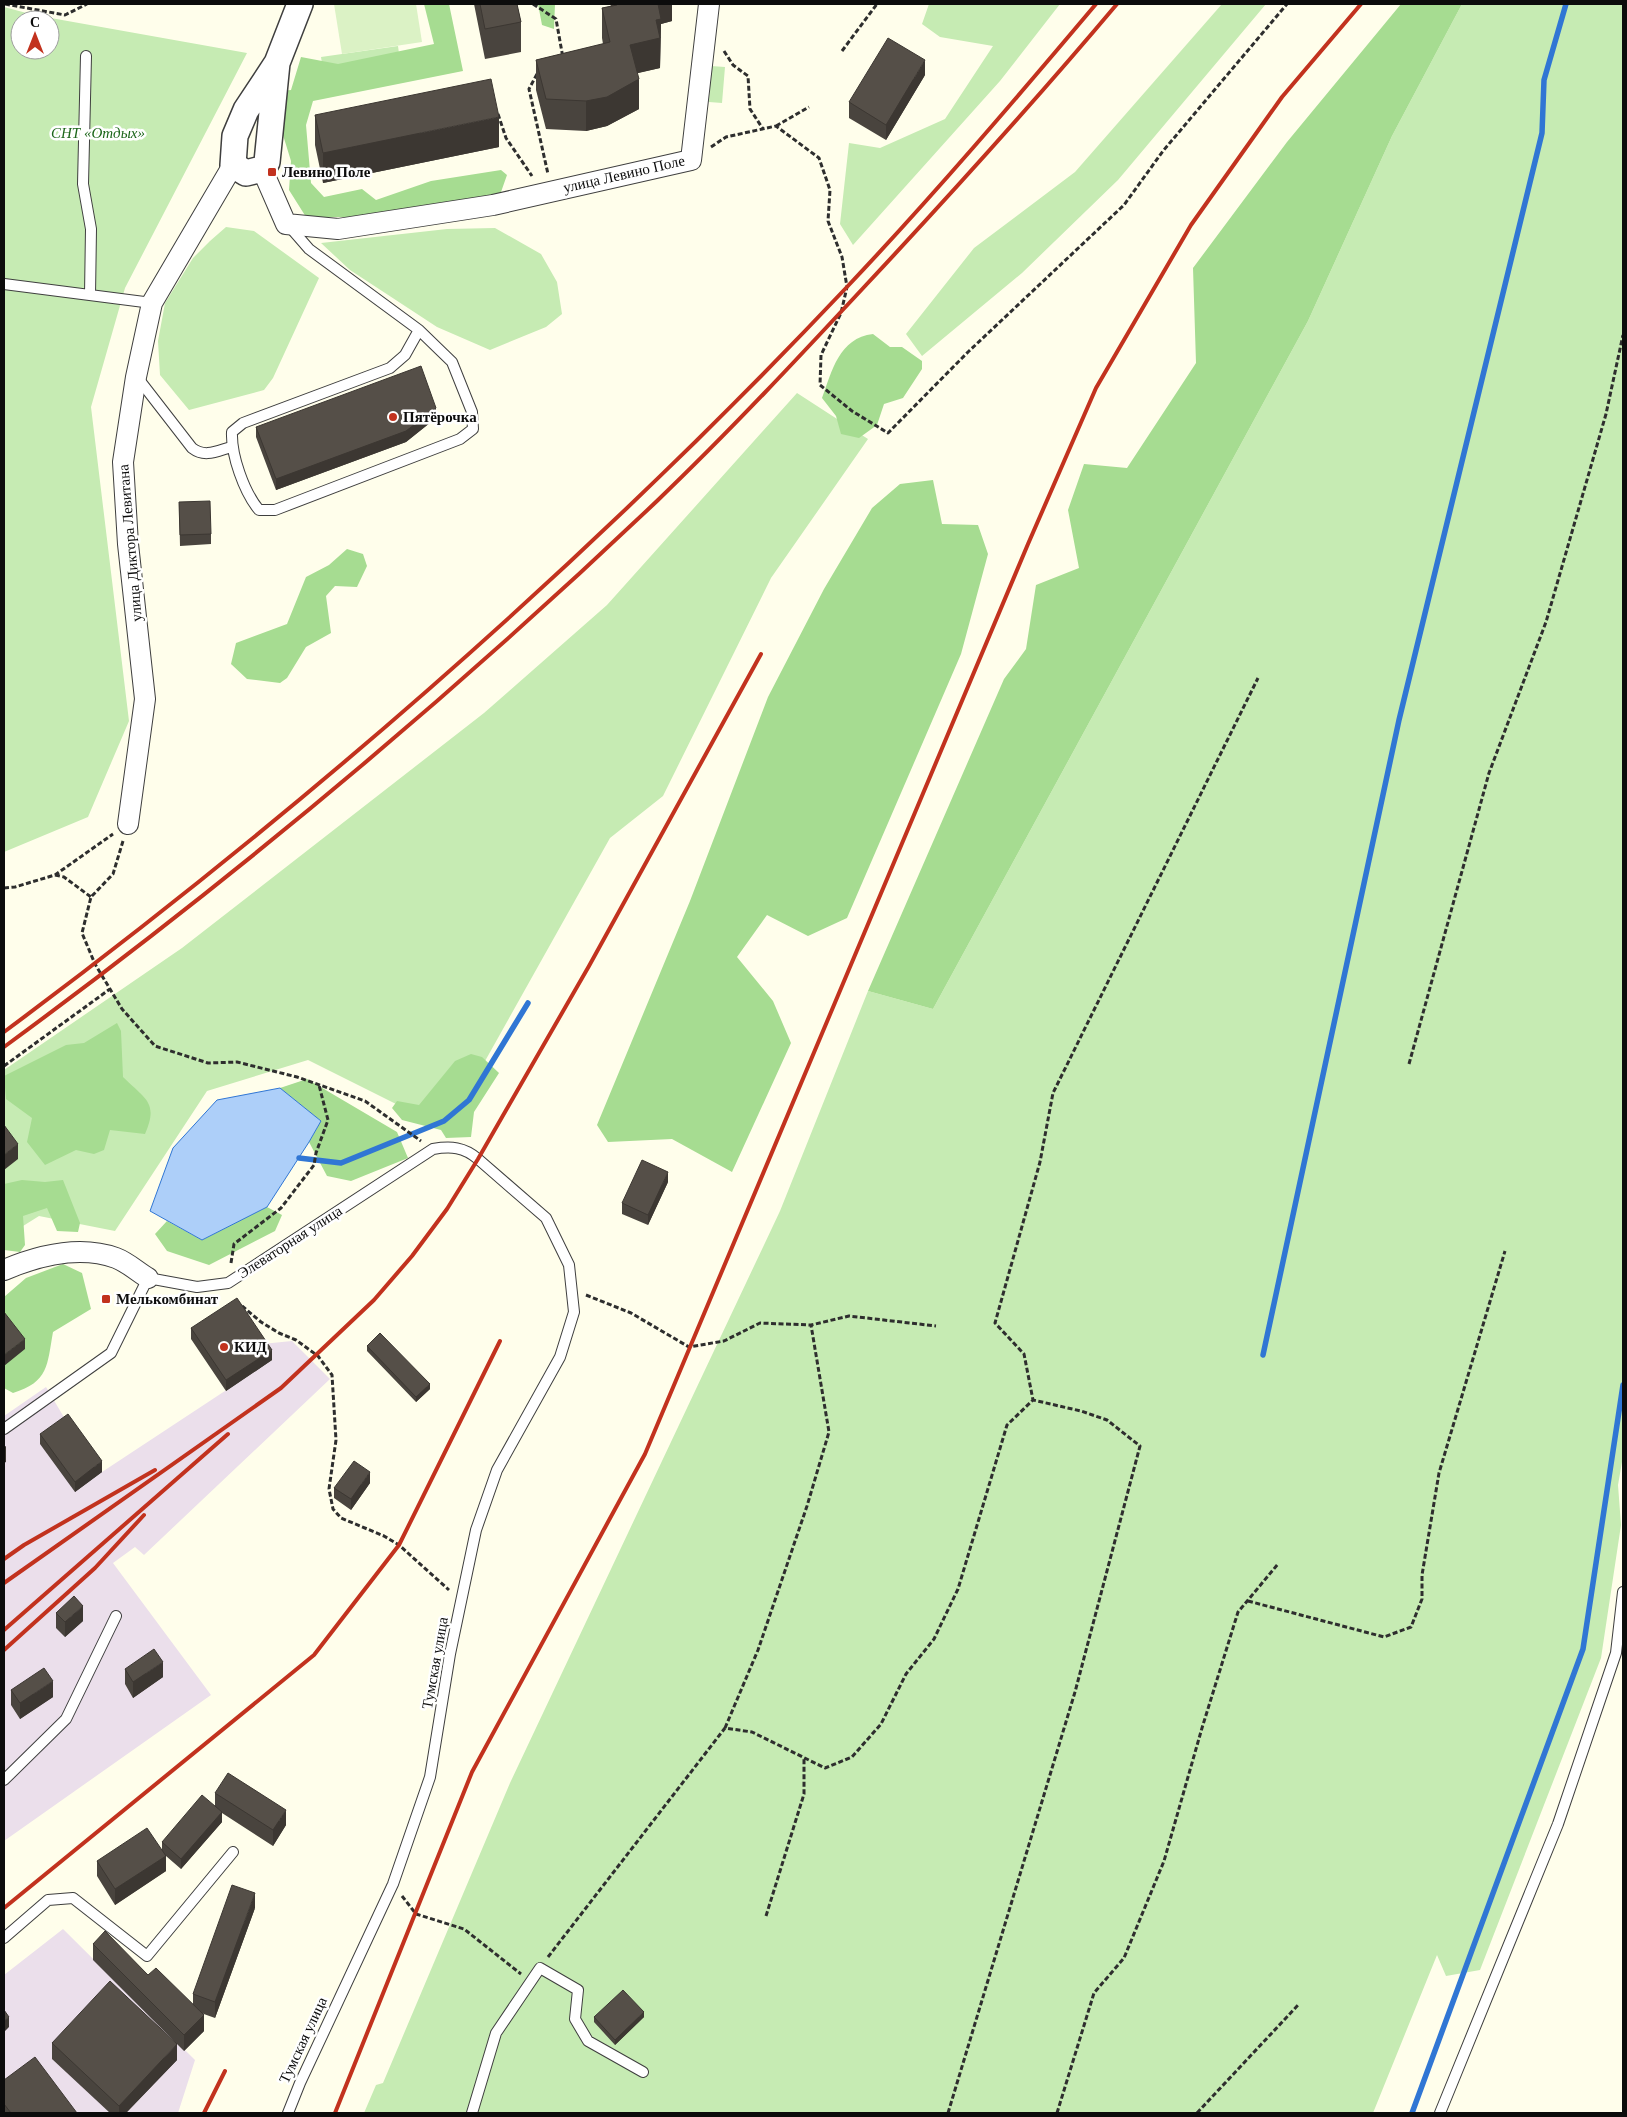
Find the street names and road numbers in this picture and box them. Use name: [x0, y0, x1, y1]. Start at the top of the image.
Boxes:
street label: улица Левино Поле: [562, 152, 687, 196]
street label: улица Диктора Левитана: [115, 463, 145, 622]
street label: Элеваторная улица: [235, 1202, 345, 1282]
street label: Тумская улица: [419, 1615, 451, 1710]
street label: Тумская улица: [276, 1994, 330, 2086]

